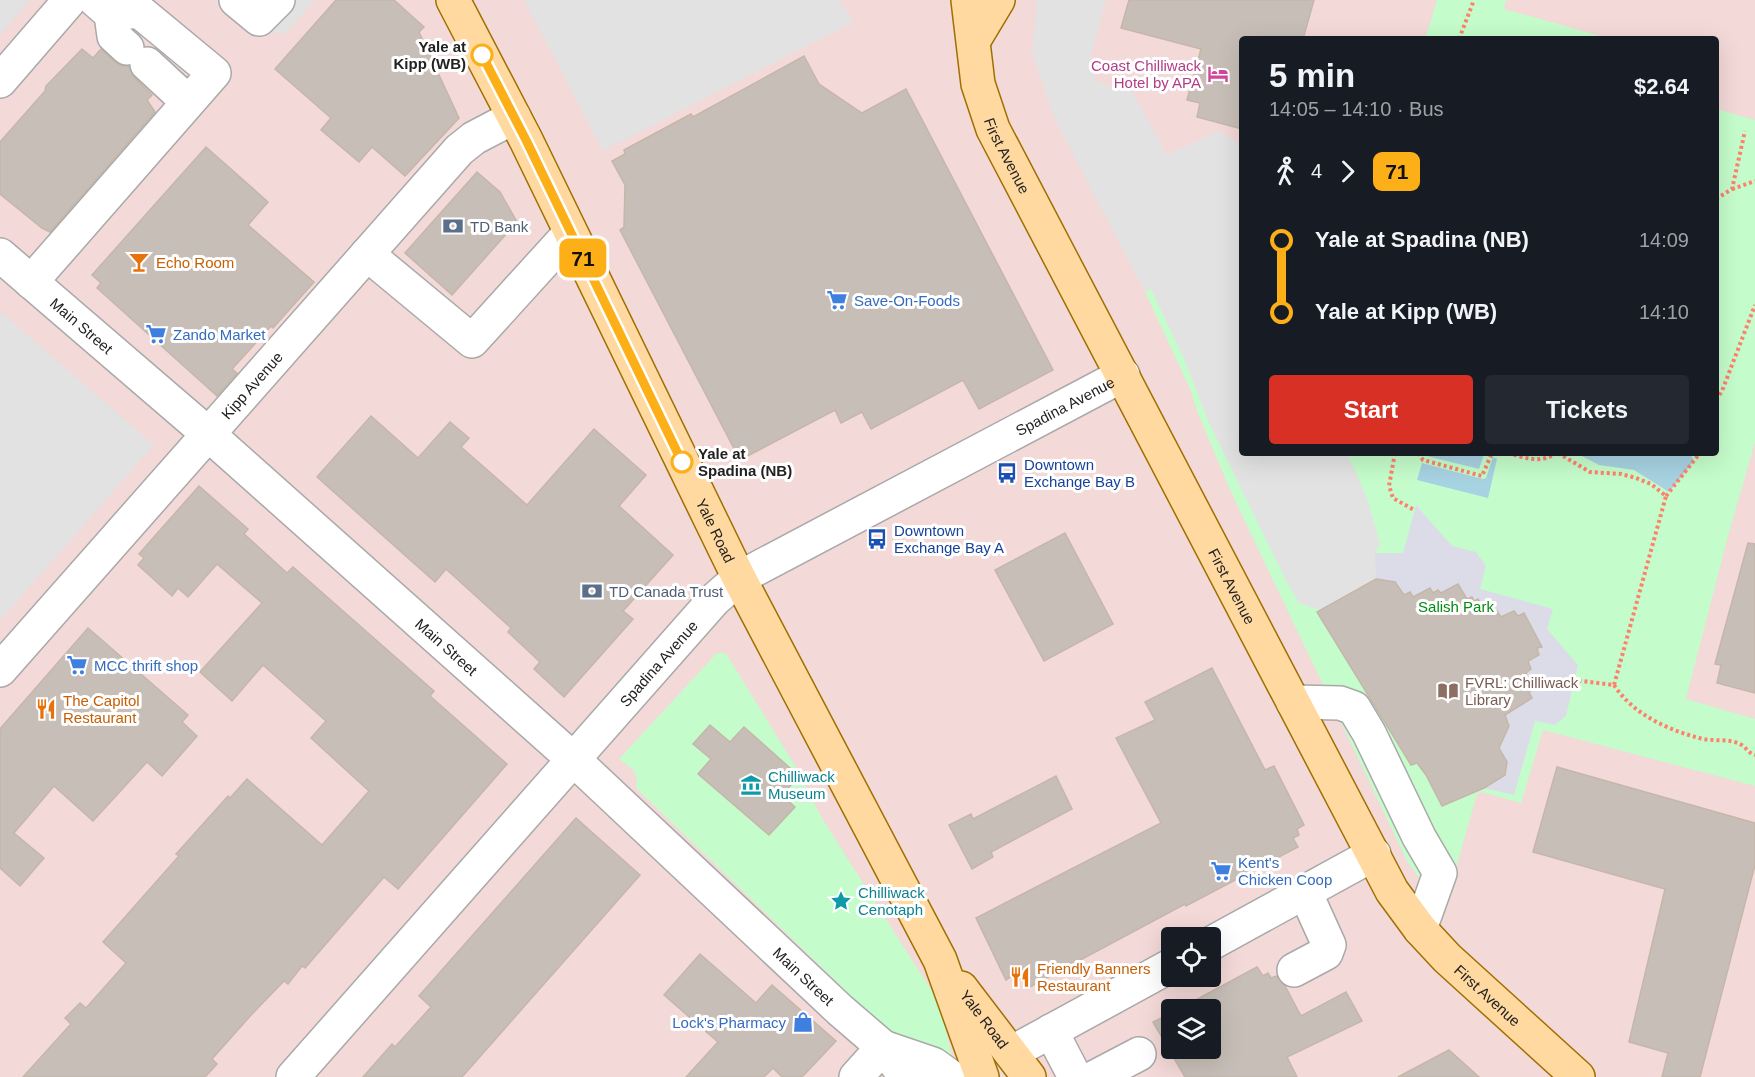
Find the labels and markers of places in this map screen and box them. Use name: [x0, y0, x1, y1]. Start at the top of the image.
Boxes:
place label: Yale at Kipp (WB): [394, 38, 466, 72]
marker: Yale at Kipp (WB): [471, 44, 493, 66]
place label: Coast Chilliwack Hotel by APA: [1091, 57, 1201, 91]
hotel icon: Coast Chilliwack Hotel by APA: [1206, 62, 1230, 86]
bank icon: TD Bank: [441, 214, 465, 238]
place label: TD Bank: [470, 218, 529, 235]
bar icon: Echo Room: [127, 250, 151, 274]
place label: Echo Room: [156, 254, 234, 271]
supermarket icon: Save-On-Foods: [825, 288, 849, 312]
place label: Save-On-Foods: [854, 292, 960, 309]
supermarket icon: Zando Market: [144, 322, 168, 346]
place label: Zando Market: [173, 326, 266, 343]
place label: Yale at Spadina (NB): [698, 445, 792, 479]
marker: Yale at Spadina (NB): [671, 451, 693, 473]
place label: Downtown Exchange Bay B: [1024, 456, 1135, 490]
bus stop icon: Downtown Exchange Bay B: [995, 461, 1019, 485]
place label: Downtown Exchange Bay A: [894, 522, 1004, 556]
bus stop icon: Downtown Exchange Bay A: [865, 527, 889, 551]
bank icon: TD Canada Trust: [580, 579, 604, 603]
place label: TD Canada Trust: [609, 583, 724, 600]
supermarket icon: MCC thrift shop: [65, 653, 89, 677]
place label: MCC thrift shop: [94, 657, 198, 674]
place label: FVRL: Chilliwack Library: [1465, 674, 1579, 708]
library icon: FVRL: Chilliwack Library: [1436, 679, 1460, 703]
place label: The Capitol Restaurant: [63, 692, 140, 726]
restaurant icon: The Capitol Restaurant: [34, 697, 58, 721]
place label: Chilliwack Museum: [768, 768, 835, 802]
museum icon: Chilliwack Museum: [739, 773, 763, 797]
place label: Kent's Chicken Coop: [1238, 854, 1332, 888]
supermarket icon: Kent's Chicken Coop: [1209, 859, 1233, 883]
place label: Chilliwack Cenotaph: [858, 884, 925, 918]
place icon: Chilliwack Cenotaph: [829, 889, 853, 913]
place label: Friendly Banners Restaurant: [1037, 960, 1150, 994]
restaurant icon: Friendly Banners Restaurant: [1008, 965, 1032, 989]
shop icon: Lock's Pharmacy: [791, 1010, 815, 1034]
place label: Lock's Pharmacy: [672, 1014, 786, 1031]

